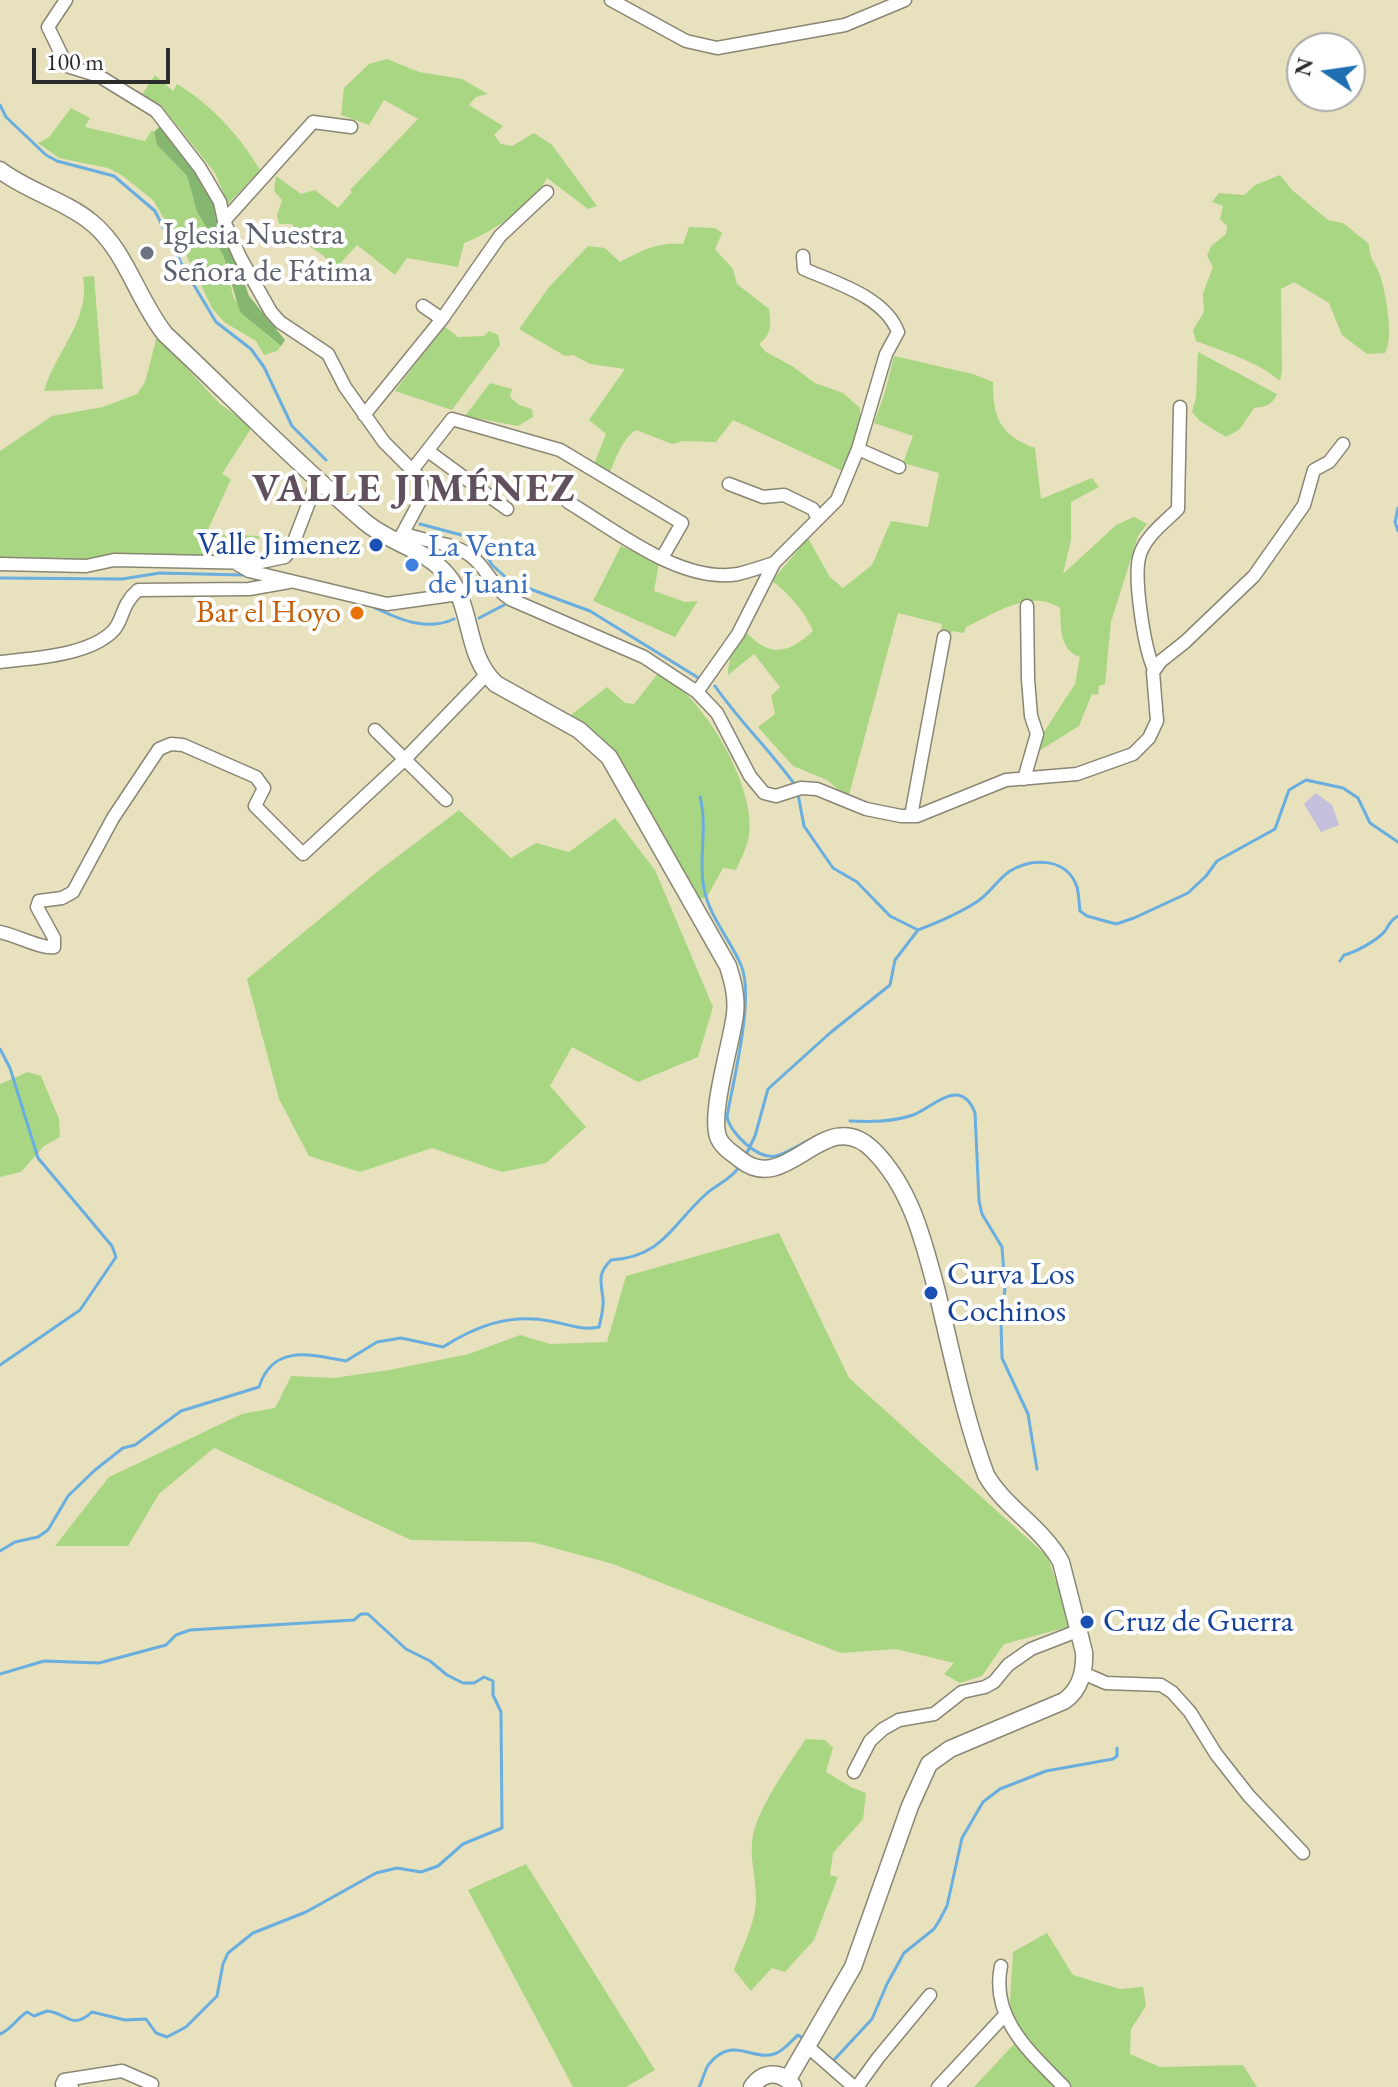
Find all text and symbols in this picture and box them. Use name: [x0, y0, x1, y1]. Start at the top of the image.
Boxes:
scale bar: [36, 32, 174, 82]
north arrow: [1286, 32, 1366, 112]
text: 100 m: [46, 46, 104, 77]
text: N: [1288, 55, 1320, 79]
place label: Iglesia Nuestra Señora de Fátima: [163, 216, 372, 291]
marker: Iglesia Nuestra Señora de Fátima: [138, 244, 156, 262]
district label: VALLE JIMÉNEZ: [252, 466, 576, 514]
place label: Valle Jimenez: [197, 526, 360, 564]
place label: La Venta de Juani: [428, 528, 536, 603]
marker: Valle Jimenez: [367, 536, 385, 554]
marker: La Venta de Juani: [403, 556, 421, 574]
place label: Bar el Hoyo: [196, 594, 341, 632]
marker: Bar el Hoyo: [348, 604, 366, 622]
place label: Curva Los Cochinos: [947, 1256, 1075, 1331]
marker: Curva Los Cochinos: [922, 1284, 940, 1302]
place label: Cruz de Guerra: [1103, 1603, 1294, 1641]
marker: Cruz de Guerra: [1078, 1613, 1096, 1631]

